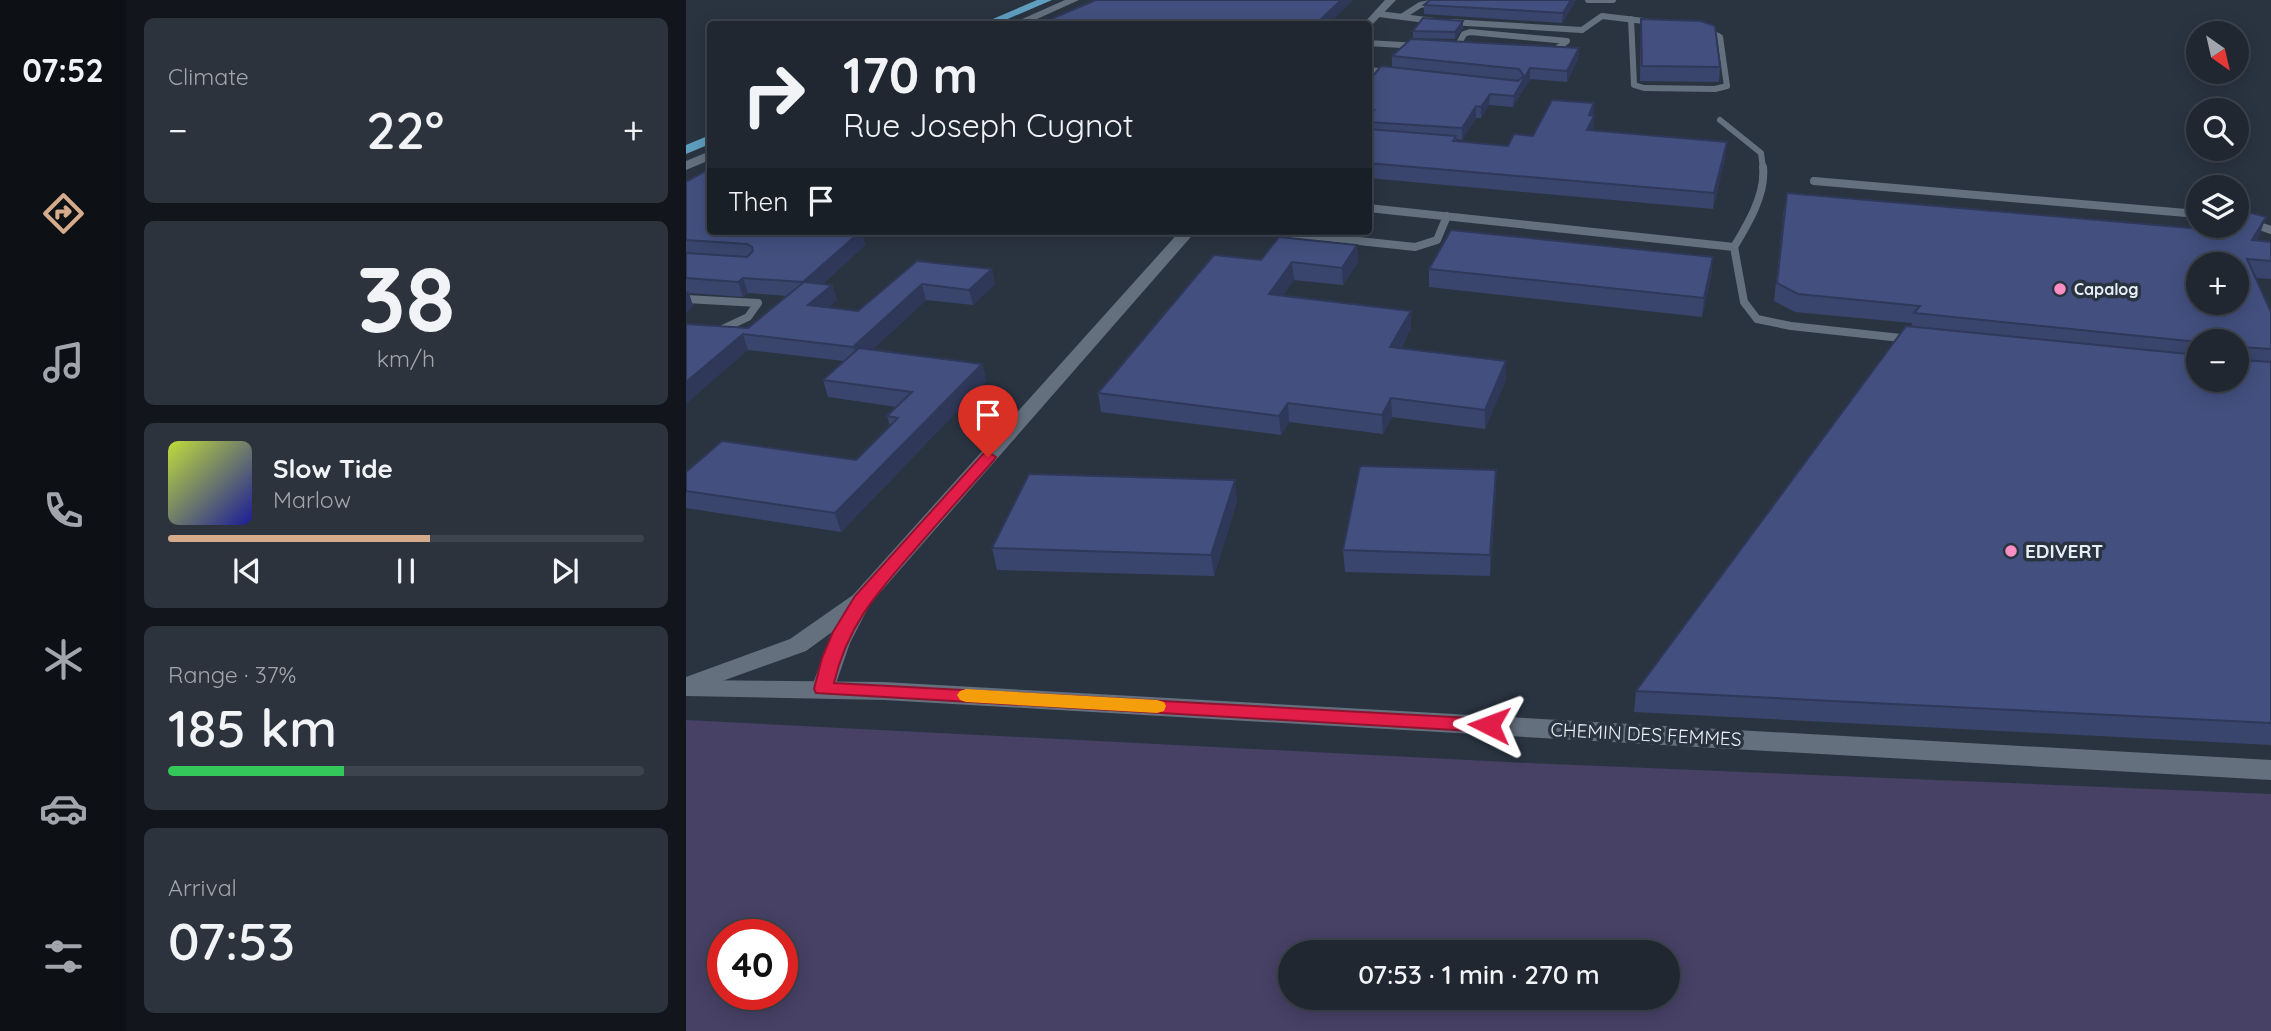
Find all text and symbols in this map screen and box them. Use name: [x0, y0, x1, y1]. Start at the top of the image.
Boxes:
north arrow: [2186, 21, 2249, 84]
map controls: [2186, 21, 2249, 392]
text: 170 m: [843, 44, 978, 105]
icon: right: [728, 49, 819, 140]
text: 07:52: [22, 50, 104, 90]
text: Climate: [168, 62, 249, 91]
text: 22°: [366, 97, 444, 162]
button: search: [2186, 98, 2249, 161]
text: Rue Joseph Cugnot: [843, 105, 1134, 145]
text: −: [168, 106, 188, 154]
text: +: [623, 106, 644, 154]
button: layers: [2186, 175, 2249, 238]
icon: arrive: [802, 182, 840, 220]
text: Then: [728, 185, 788, 218]
icon: directions: [39, 189, 88, 238]
text: 38: [357, 241, 455, 355]
button: +: [2186, 252, 2249, 315]
place label: Capalog: [2074, 279, 2139, 299]
marker: Capalog: [2052, 281, 2068, 297]
button: −: [2186, 329, 2249, 392]
icon: music: [39, 338, 88, 387]
text: km/h: [377, 344, 435, 373]
pin: [958, 385, 1018, 457]
icon: arrive: [969, 396, 1007, 434]
text: Slow Tide: [273, 452, 393, 485]
text: Marlow: [273, 485, 351, 514]
icon: phone: [39, 486, 88, 535]
place label: EDIVERT: [2025, 539, 2103, 563]
marker: EDIVERT: [2003, 543, 2019, 559]
icon: previous: [228, 552, 266, 590]
icon: pause: [387, 552, 425, 590]
icon: next: [546, 552, 584, 590]
icon: climate: [39, 635, 88, 684]
text: Range · 37%: [168, 660, 296, 689]
position arrow: [1452, 688, 1526, 762]
text: 185 km: [168, 695, 337, 760]
street label: CHEMIN DES FEMMES: [1550, 717, 1742, 751]
icon: car: [39, 784, 88, 833]
text: Arrival: [168, 873, 237, 902]
text: 07:53: [168, 908, 295, 973]
speed limit sign: 40: [707, 919, 798, 1010]
icon: filters: [39, 932, 88, 981]
text: 07:53 · 1 min · 270 m: [1358, 958, 1600, 991]

